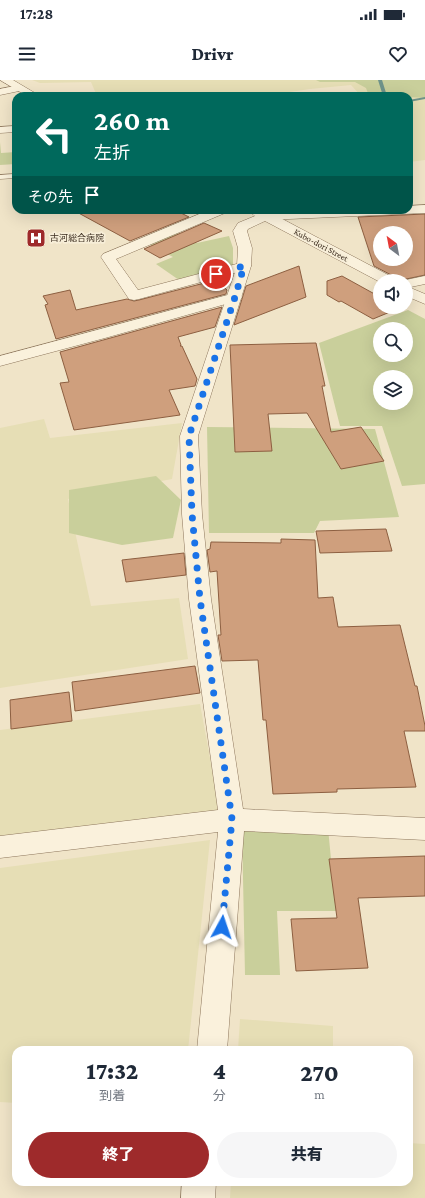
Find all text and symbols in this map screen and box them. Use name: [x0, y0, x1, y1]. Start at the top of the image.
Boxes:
text: 17:28: [20, 6, 53, 22]
icon: menu: [16, 43, 38, 65]
icon: heart: [387, 43, 409, 65]
text: Drivr: [191, 44, 234, 64]
text: 260 m: [94, 105, 170, 136]
icon: left: [28, 108, 80, 160]
text: 左折: [94, 143, 130, 163]
icon: arrive: [81, 184, 103, 206]
text: その先: [28, 189, 73, 205]
north arrow: [373, 226, 413, 266]
map controls: [373, 226, 413, 410]
hospital icon: 古河総合病院: [25, 227, 47, 249]
street label: Kubo-dori Street: [292, 227, 351, 264]
place label: 古河総合病院: [50, 233, 104, 243]
pin: [199, 257, 233, 291]
icon: arrive: [205, 263, 227, 285]
button: sound: [373, 274, 413, 314]
button: search: [373, 322, 413, 362]
button: layers: [373, 370, 413, 410]
position arrow: [201, 906, 243, 948]
text: 17:32: [86, 1057, 138, 1084]
text: 4: [213, 1057, 226, 1084]
text: 270: [300, 1059, 339, 1086]
text: m: [314, 1087, 325, 1102]
text: 到着: [99, 1088, 125, 1103]
text: 分: [213, 1088, 226, 1103]
button: 終了: [28, 1132, 209, 1178]
button: 共有: [217, 1132, 397, 1178]

